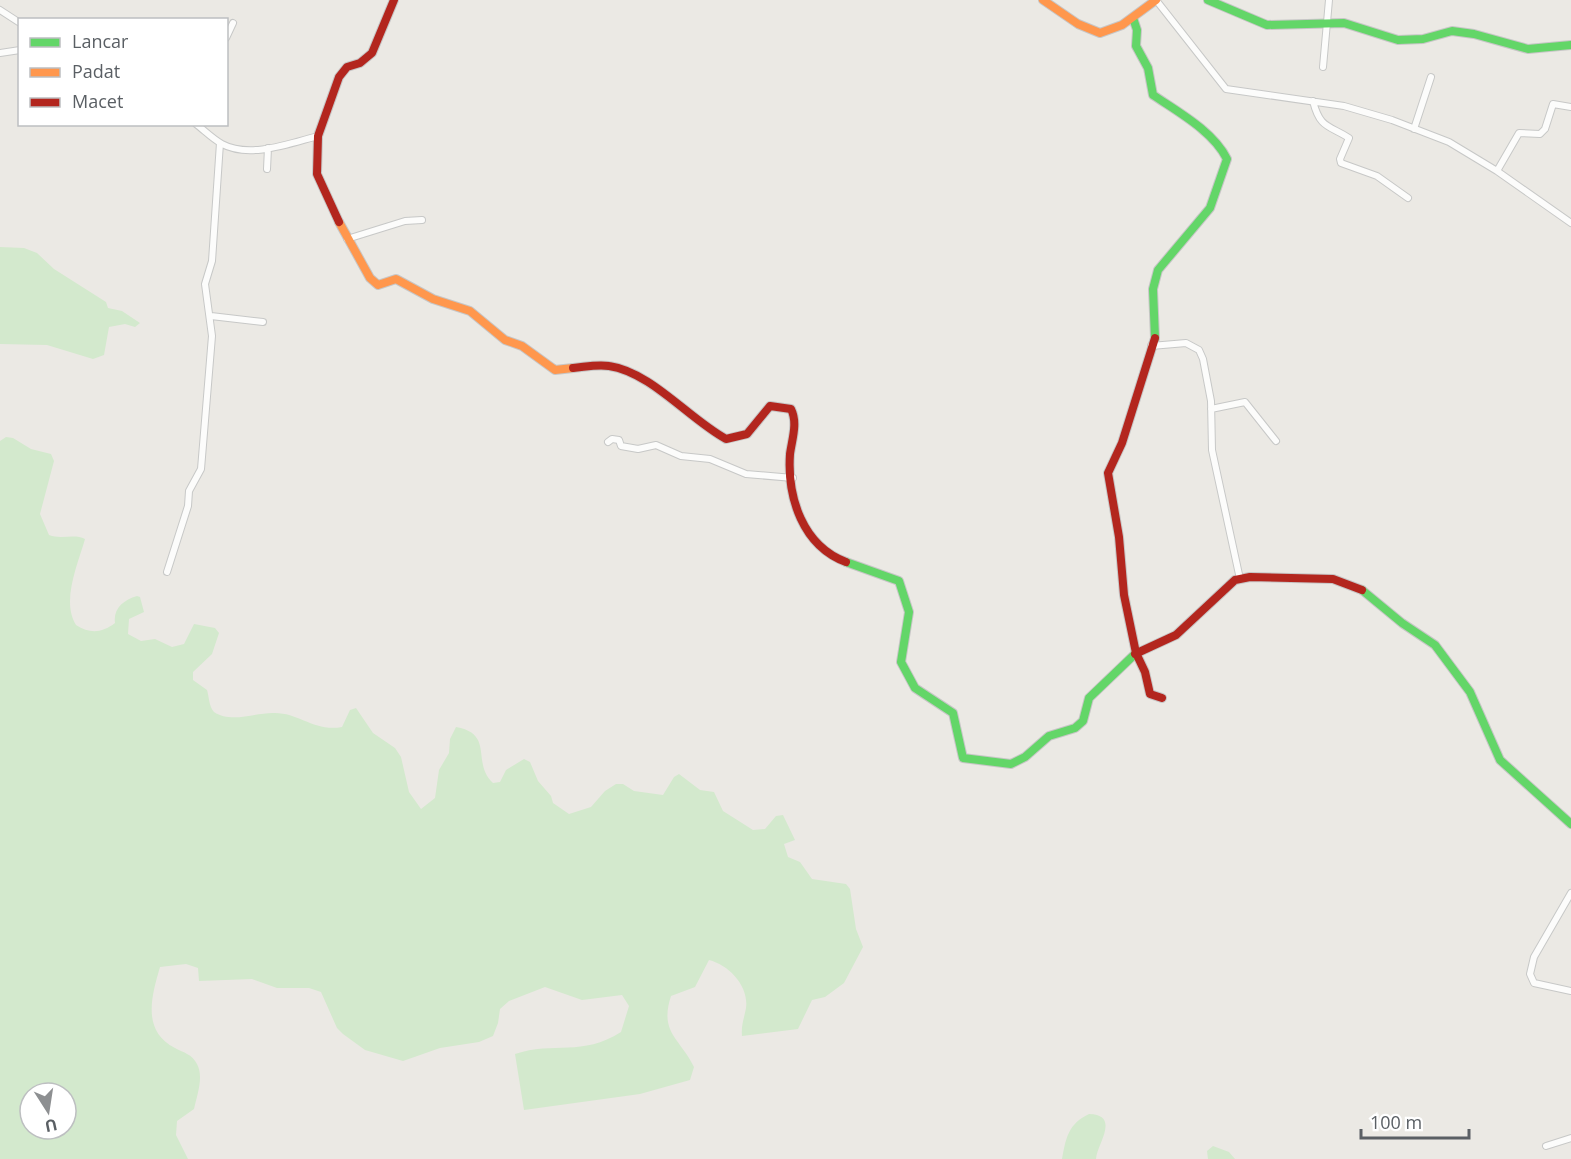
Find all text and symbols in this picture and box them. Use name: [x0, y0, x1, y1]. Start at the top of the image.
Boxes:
legend: [18, 18, 228, 126]
text: Lancar: [72, 29, 129, 53]
text: Padat: [72, 59, 120, 83]
text: Macet: [72, 89, 123, 113]
north arrow: [18, 1081, 78, 1141]
scale bar: [1361, 1102, 1469, 1140]
text: 100 m: [1370, 1110, 1422, 1134]
text: U: [43, 1114, 59, 1138]

